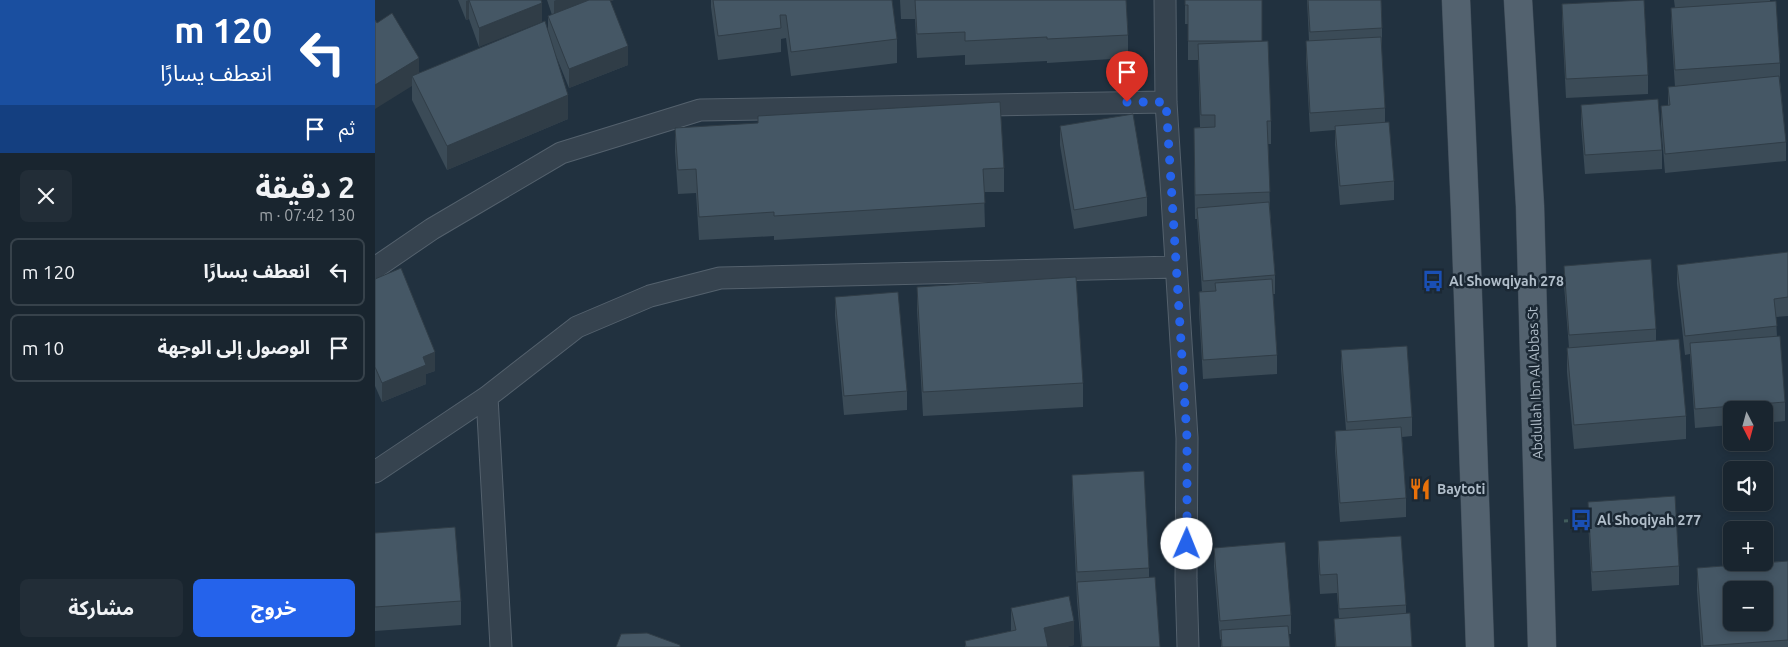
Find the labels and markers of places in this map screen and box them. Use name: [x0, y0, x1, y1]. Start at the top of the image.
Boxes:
pin: [1106, 51, 1148, 102]
bus stop icon: Al Showqiyah 278: [1420, 268, 1446, 294]
place label: Al Showqiyah 278: [1449, 273, 1564, 289]
restaurant icon: Baytoti: [1407, 476, 1433, 502]
place label: Baytoti: [1437, 481, 1485, 497]
bus stop icon: Al Shoqiyah 277: [1568, 507, 1594, 533]
place label: Al Shoqiyah 277: [1597, 512, 1701, 528]

